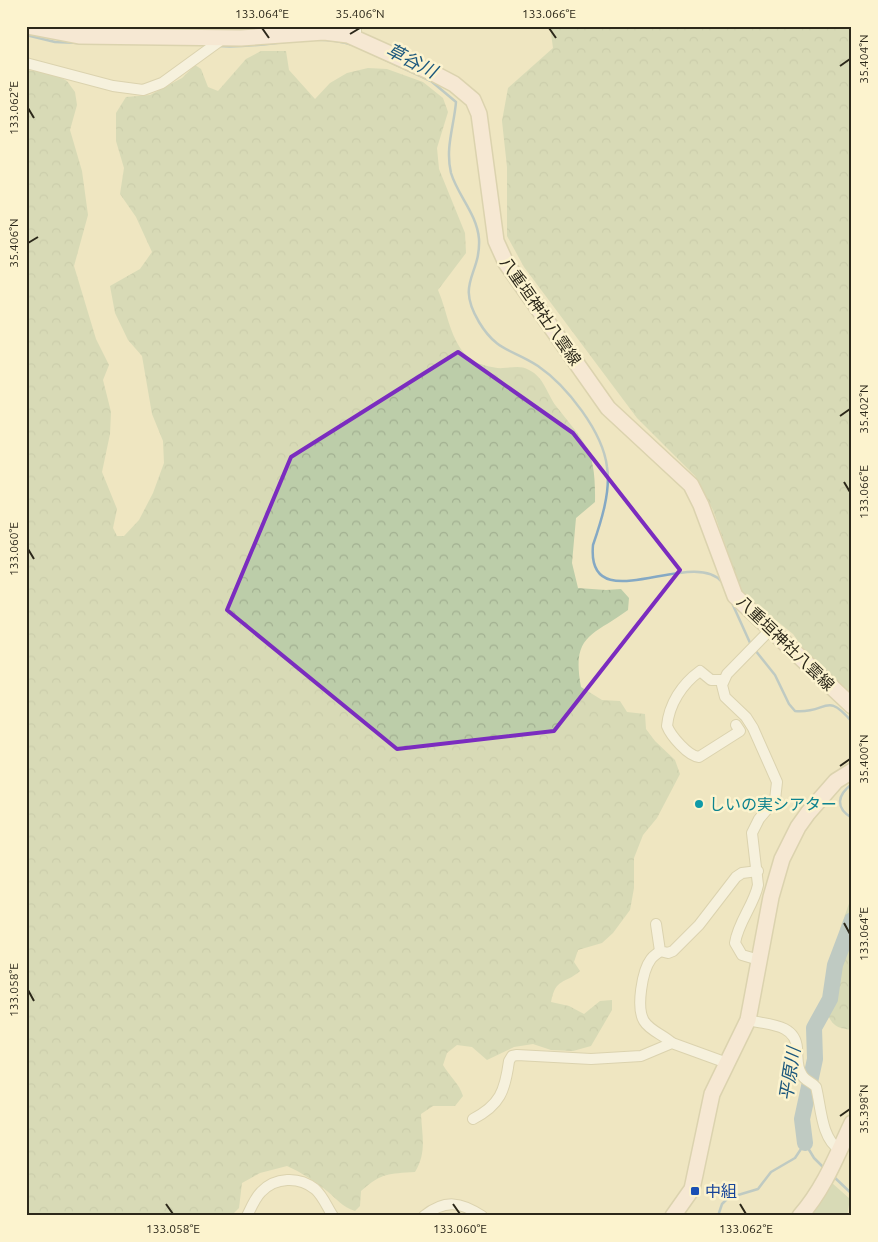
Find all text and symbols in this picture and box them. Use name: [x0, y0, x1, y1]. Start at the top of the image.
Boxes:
text: 133.064°E: [235, 7, 289, 20]
text: 35.406°N: [335, 7, 385, 20]
text: 133.066°E: [522, 7, 576, 20]
text: 35.404°N: [857, 34, 870, 84]
water label: 草谷川: [383, 39, 442, 82]
text: 133.062°E: [7, 81, 20, 135]
text: 35.406°N: [7, 218, 20, 268]
street label: 八重垣神社八雲線: [497, 253, 585, 369]
text: 35.402°N: [857, 384, 870, 434]
text: 133.066°E: [857, 465, 870, 519]
text: 133.060°E: [7, 522, 20, 576]
street label: 八重垣神社八雲線: [734, 592, 838, 694]
text: 35.400°N: [857, 734, 870, 784]
place label: しいの実シアター: [709, 795, 837, 813]
marker: しいの実シアター: [693, 798, 705, 810]
text: 133.064°E: [857, 907, 870, 961]
text: 133.058°E: [7, 963, 20, 1017]
water label: 平原川: [775, 1044, 803, 1102]
text: 35.398°N: [857, 1084, 870, 1134]
place label: 中組: [705, 1182, 737, 1200]
marker: 中組: [689, 1185, 701, 1197]
text: 133.058°E: [146, 1222, 200, 1235]
text: 133.060°E: [433, 1222, 487, 1235]
text: 133.062°E: [719, 1222, 773, 1235]

